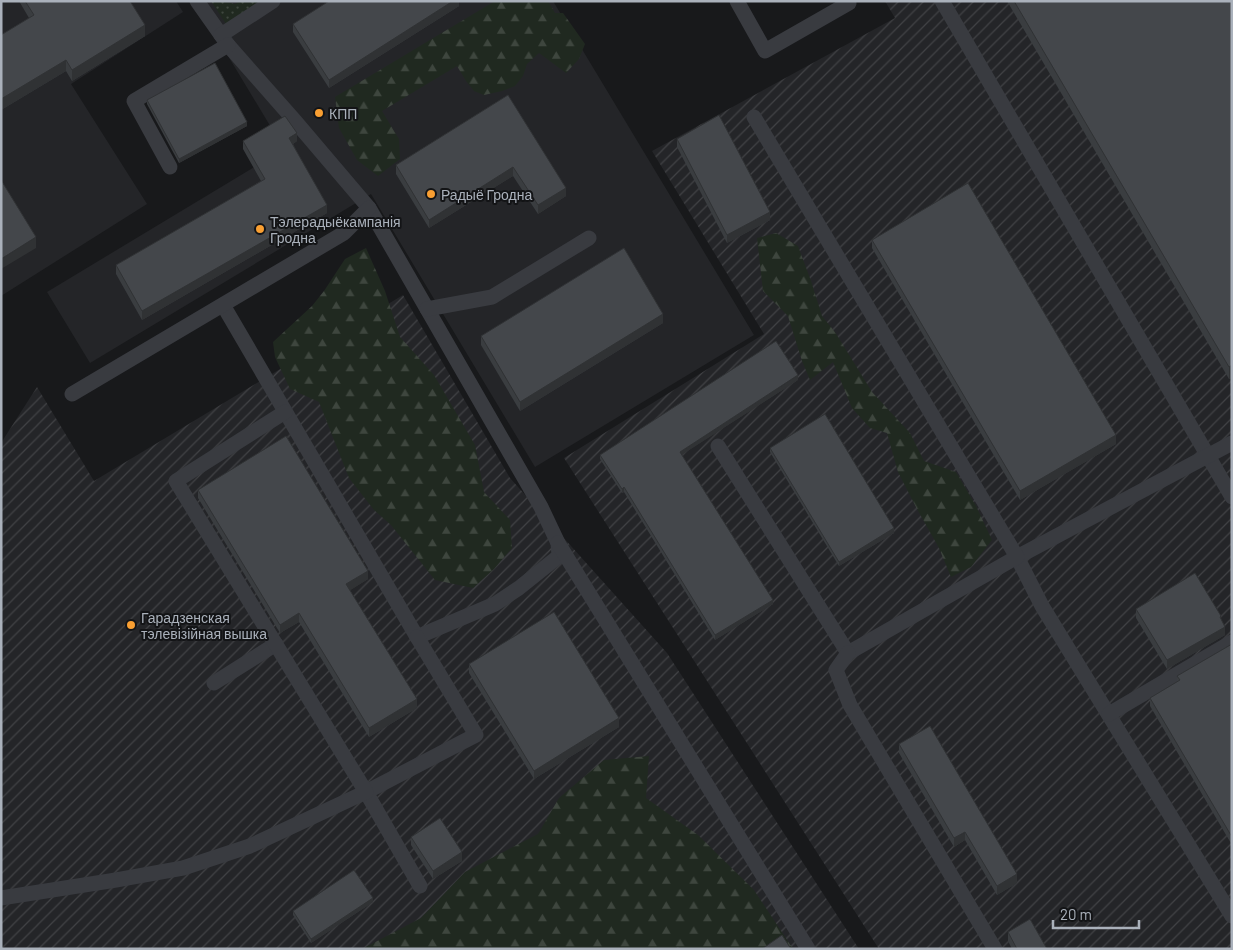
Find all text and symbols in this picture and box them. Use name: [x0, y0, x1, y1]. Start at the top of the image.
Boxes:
place label: КПП: [329, 105, 357, 122]
marker: КПП: [313, 107, 325, 119]
place label: Радыё Гродна: [441, 186, 532, 203]
marker: Радыё Гродна: [425, 188, 437, 200]
place label: Тэлерадыёкампанія Гродна: [270, 213, 401, 246]
marker: Тэлерадыёкампанія Гродна: [254, 223, 266, 235]
place label: Гарадзенская тэлевізійная вышка: [141, 609, 267, 642]
marker: Гарадзенская тэлевізійная вышка: [125, 619, 137, 631]
scale bar: [1053, 898, 1139, 930]
text: 20 m: [1060, 905, 1092, 923]

